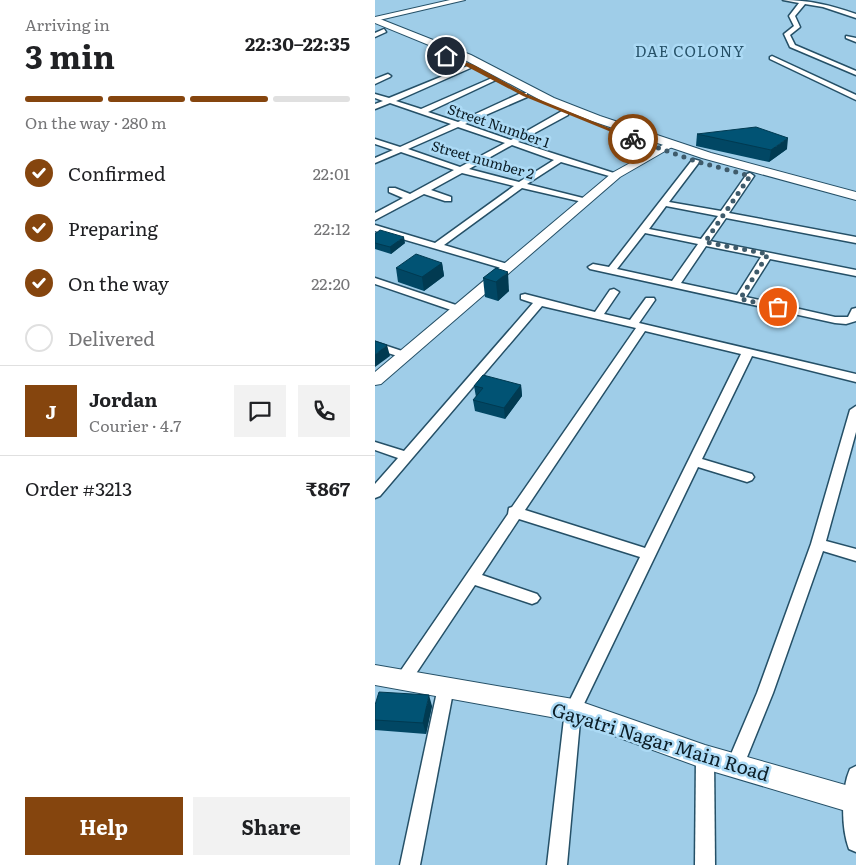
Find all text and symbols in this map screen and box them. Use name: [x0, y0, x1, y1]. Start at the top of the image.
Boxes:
text: Arriving in: [25, 12, 110, 36]
text: 22:30–22:35: [245, 29, 350, 57]
text: 3 min: [25, 31, 115, 79]
pin: [425, 35, 467, 77]
district label: DAE COLONY: [635, 39, 745, 62]
icon: home: [432, 42, 460, 70]
street label: Street Number 1: [445, 98, 553, 152]
text: On the way · 280 m: [25, 110, 167, 134]
courier: [608, 114, 658, 164]
icon: bike: [619, 125, 647, 153]
street label: Street number 2: [429, 135, 537, 183]
icon: check: [25, 159, 53, 187]
text: Confirmed: [68, 159, 166, 187]
text: 22:01: [313, 161, 350, 185]
icon: check: [25, 214, 53, 242]
text: Preparing: [68, 214, 158, 242]
text: 22:12: [314, 216, 350, 240]
icon: check: [25, 269, 53, 297]
text: On the way: [68, 269, 169, 297]
text: 22:20: [311, 271, 350, 295]
pin: [757, 286, 799, 328]
icon: bag: [764, 293, 792, 321]
text: Delivered: [68, 324, 155, 352]
text: Jordan: [89, 385, 158, 413]
button: chat: [234, 385, 286, 437]
button: phone: [298, 385, 350, 437]
text: J: [46, 397, 56, 425]
text: Courier · 4.7: [89, 413, 181, 437]
text: Order #3213: [25, 474, 132, 502]
text: ₹867: [306, 474, 350, 502]
street label: Gayatri Nagar Main Road: [549, 695, 774, 788]
button: Help: [25, 797, 183, 855]
button: Share: [193, 797, 350, 855]

